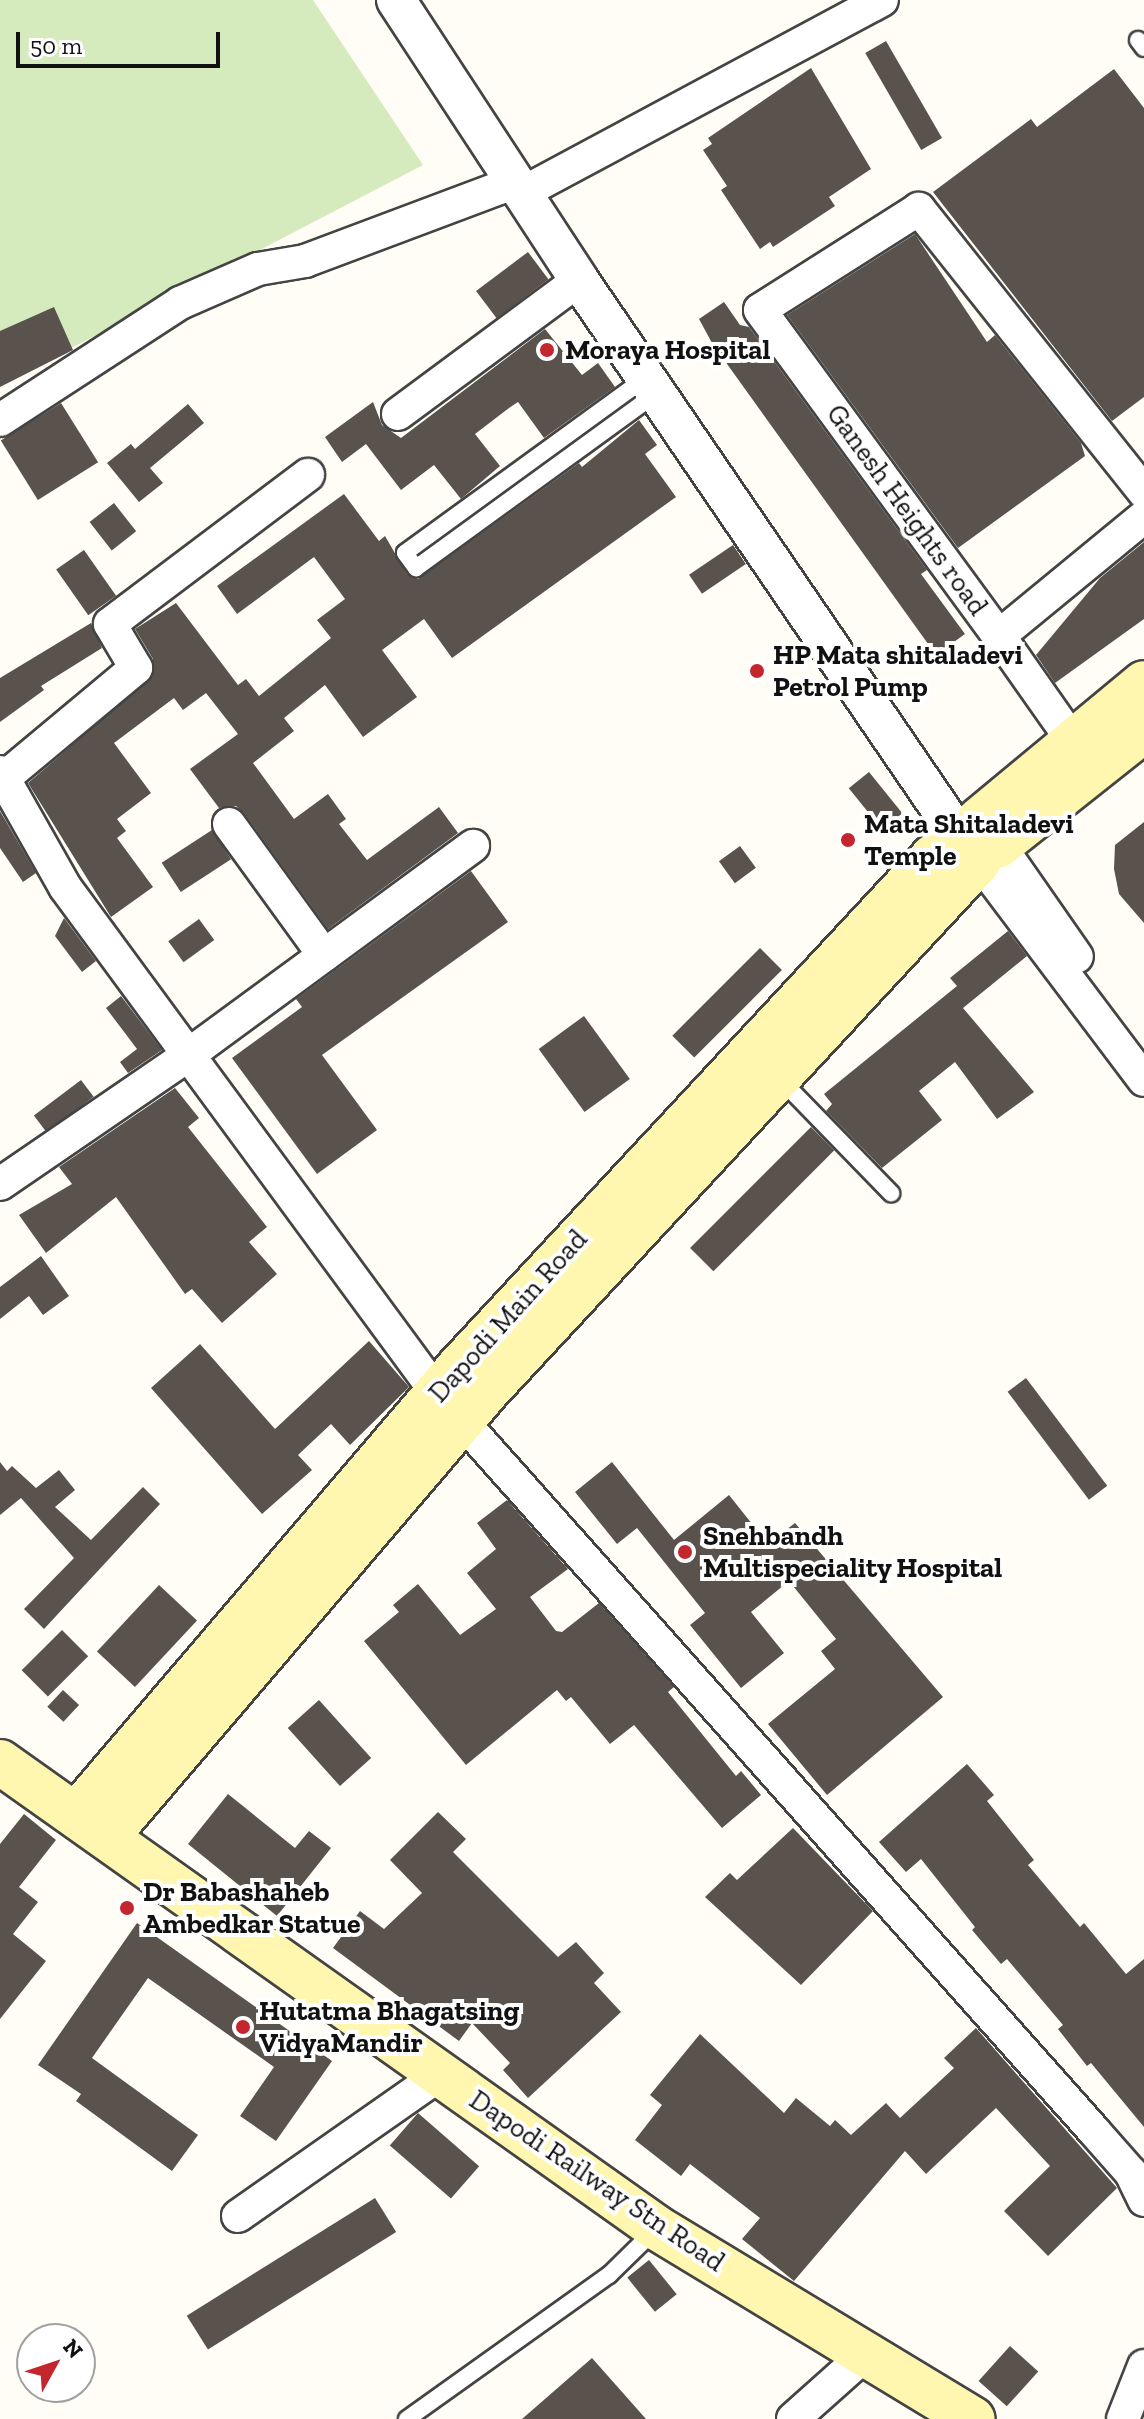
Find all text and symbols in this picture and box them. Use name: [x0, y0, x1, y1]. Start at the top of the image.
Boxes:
scale bar: [20, 16, 224, 66]
text: 50 m: [30, 31, 82, 60]
place label: Moraya Hospital: [565, 333, 770, 367]
marker: Moraya Hospital: [536, 339, 558, 361]
street label: Ganesh Heights road: [819, 398, 995, 622]
place label: HP Mata shitaladevi Petrol Pump: [773, 638, 1023, 704]
marker: HP Mata shitaladevi Petrol Pump: [748, 662, 766, 680]
place label: Mata Shitaladevi Temple: [864, 807, 1074, 873]
marker: Mata Shitaladevi Temple: [839, 831, 857, 849]
street label: Dapodi Main Road: [422, 1223, 594, 1409]
place label: Snehbandh Multispeciality Hospital: [703, 1519, 1003, 1585]
marker: Snehbandh Multispeciality Hospital: [674, 1541, 696, 1563]
place label: Dr Babashaheb Ambedkar Statue: [143, 1875, 361, 1941]
marker: Dr Babashaheb Ambedkar Statue: [118, 1899, 136, 1917]
place label: Hutatma Bhagatsing VidyaMandir: [259, 1994, 519, 2060]
marker: Hutatma Bhagatsing VidyaMandir: [234, 2018, 252, 2036]
street label: Dapodi Railway Stn Road: [463, 2083, 731, 2279]
north arrow: [16, 2323, 96, 2403]
text: N: [58, 2333, 89, 2364]

